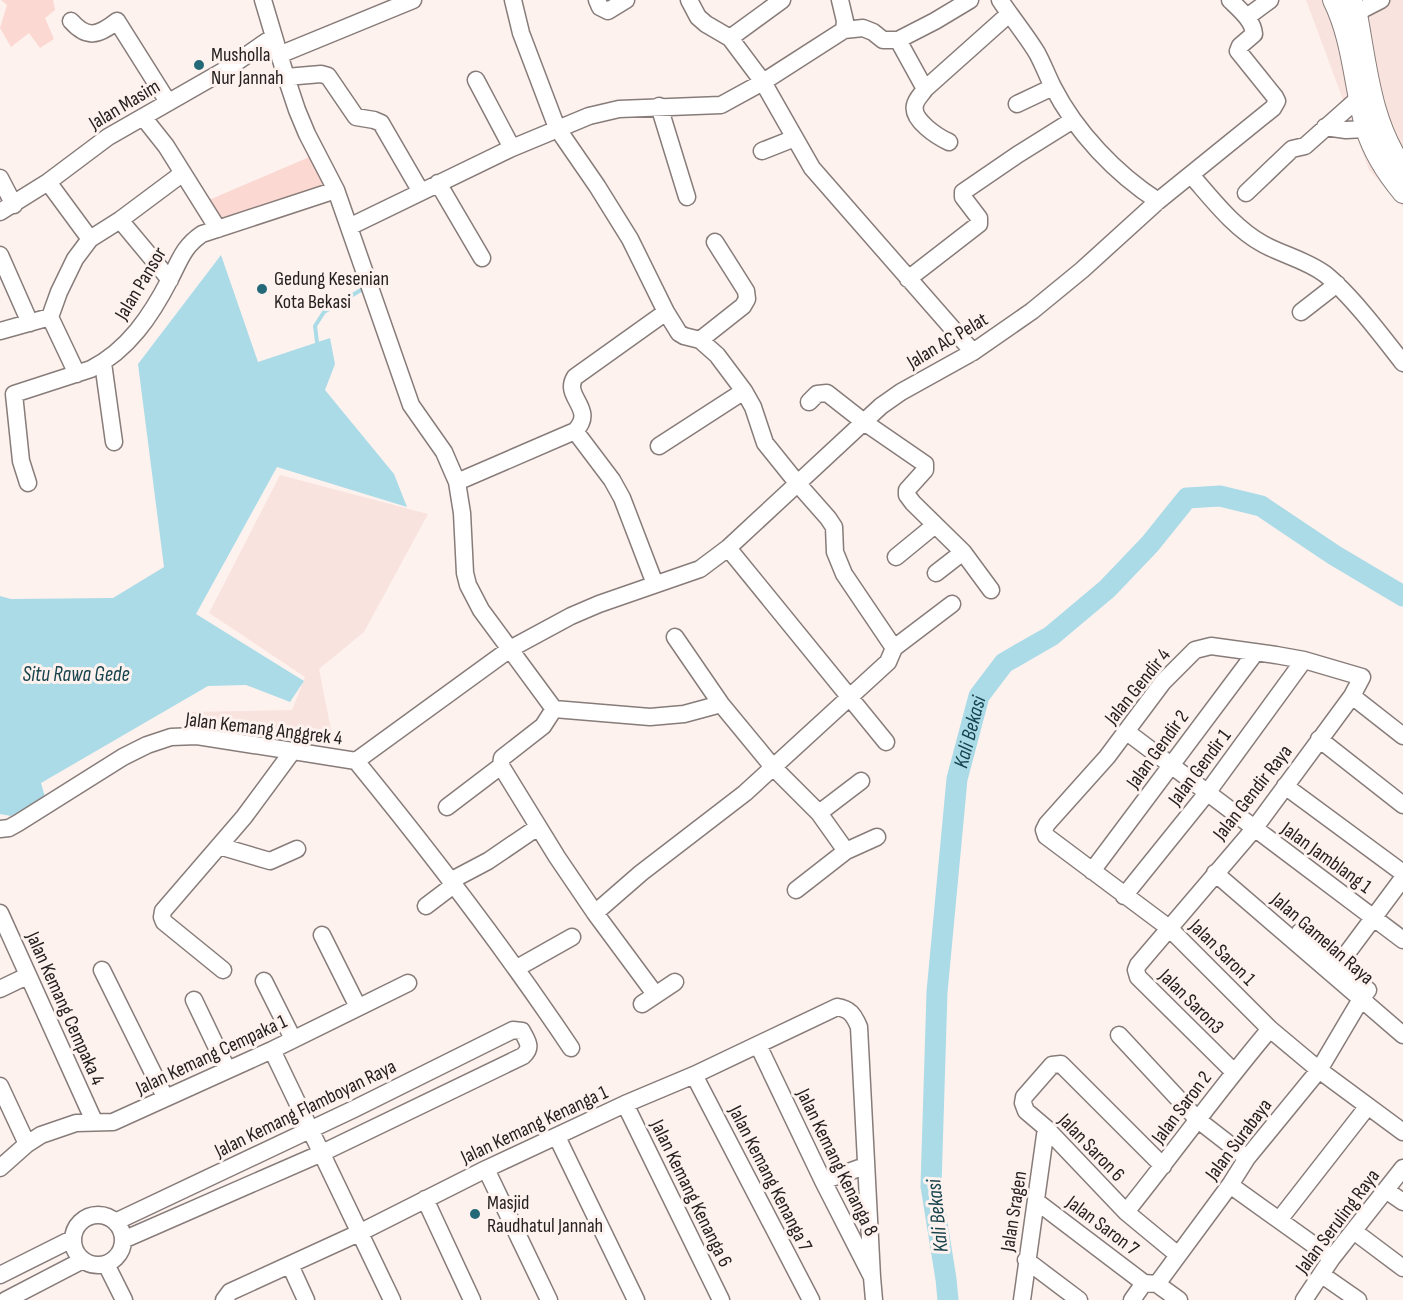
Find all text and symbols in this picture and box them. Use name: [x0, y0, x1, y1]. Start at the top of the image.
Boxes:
place label: Musholla Nur Jannah: [211, 43, 284, 90]
marker: Musholla Nur Jannah: [192, 58, 206, 72]
street label: Jalan Masim: [84, 74, 164, 136]
street label: Jalan Pansor: [109, 243, 172, 325]
place label: Gedung Kesenian Kota Bekasi: [274, 267, 389, 314]
marker: Gedung Kesenian Kota Bekasi: [255, 282, 269, 296]
street label: Jalan AC Pelat: [902, 307, 992, 375]
street label: Jalan Gendir 4: [1099, 644, 1176, 730]
water label: Situ Rawa Gede: [22, 662, 130, 687]
water label: Kali Bekasi: [948, 692, 992, 771]
street label: Jalan Gendir 2: [1121, 706, 1194, 794]
street label: Jalan Kemang Anggrek 4: [183, 707, 344, 751]
street label: Jalan Gendir 1: [1163, 725, 1236, 811]
street label: Jalan Gendir Raya: [1208, 740, 1297, 846]
street label: Jalan Jamblang 1: [1276, 816, 1376, 899]
street label: Jalan Gamelan Raya: [1265, 887, 1379, 990]
street label: Jalan Saron 1: [1184, 914, 1260, 991]
street label: Jalan Kemang Cempaka 4: [20, 927, 110, 1089]
street label: Jalan Saron3: [1153, 964, 1229, 1039]
street label: Jalan Kemang Cempaka 1: [131, 1009, 291, 1101]
street label: Jalan Kemang Flamboyan Raya: [210, 1055, 400, 1164]
street label: Jalan Saron 2: [1146, 1066, 1217, 1150]
street label: Jalan Kemang Kenanga 1: [456, 1080, 612, 1170]
street label: Jalan Kemang Kenanga 8: [791, 1084, 883, 1240]
street label: Jalan Surabaya: [1200, 1094, 1277, 1186]
street label: Jalan Kemang Kenanga 7: [723, 1101, 817, 1255]
street label: Jalan Saron 6: [1052, 1108, 1130, 1187]
street label: Jalan Kemang Kenanga 6: [645, 1115, 737, 1271]
street label: Jalan Seruling Raya: [1290, 1165, 1385, 1279]
street label: Jalan Sragen: [996, 1169, 1032, 1254]
water label: Kali Bekasi: [921, 1177, 954, 1254]
street label: Jalan Saron 7: [1061, 1190, 1143, 1261]
place label: Masjid Raudhatul Jannah: [487, 1191, 603, 1238]
marker: Masjid Raudhatul Jannah: [468, 1207, 482, 1221]

